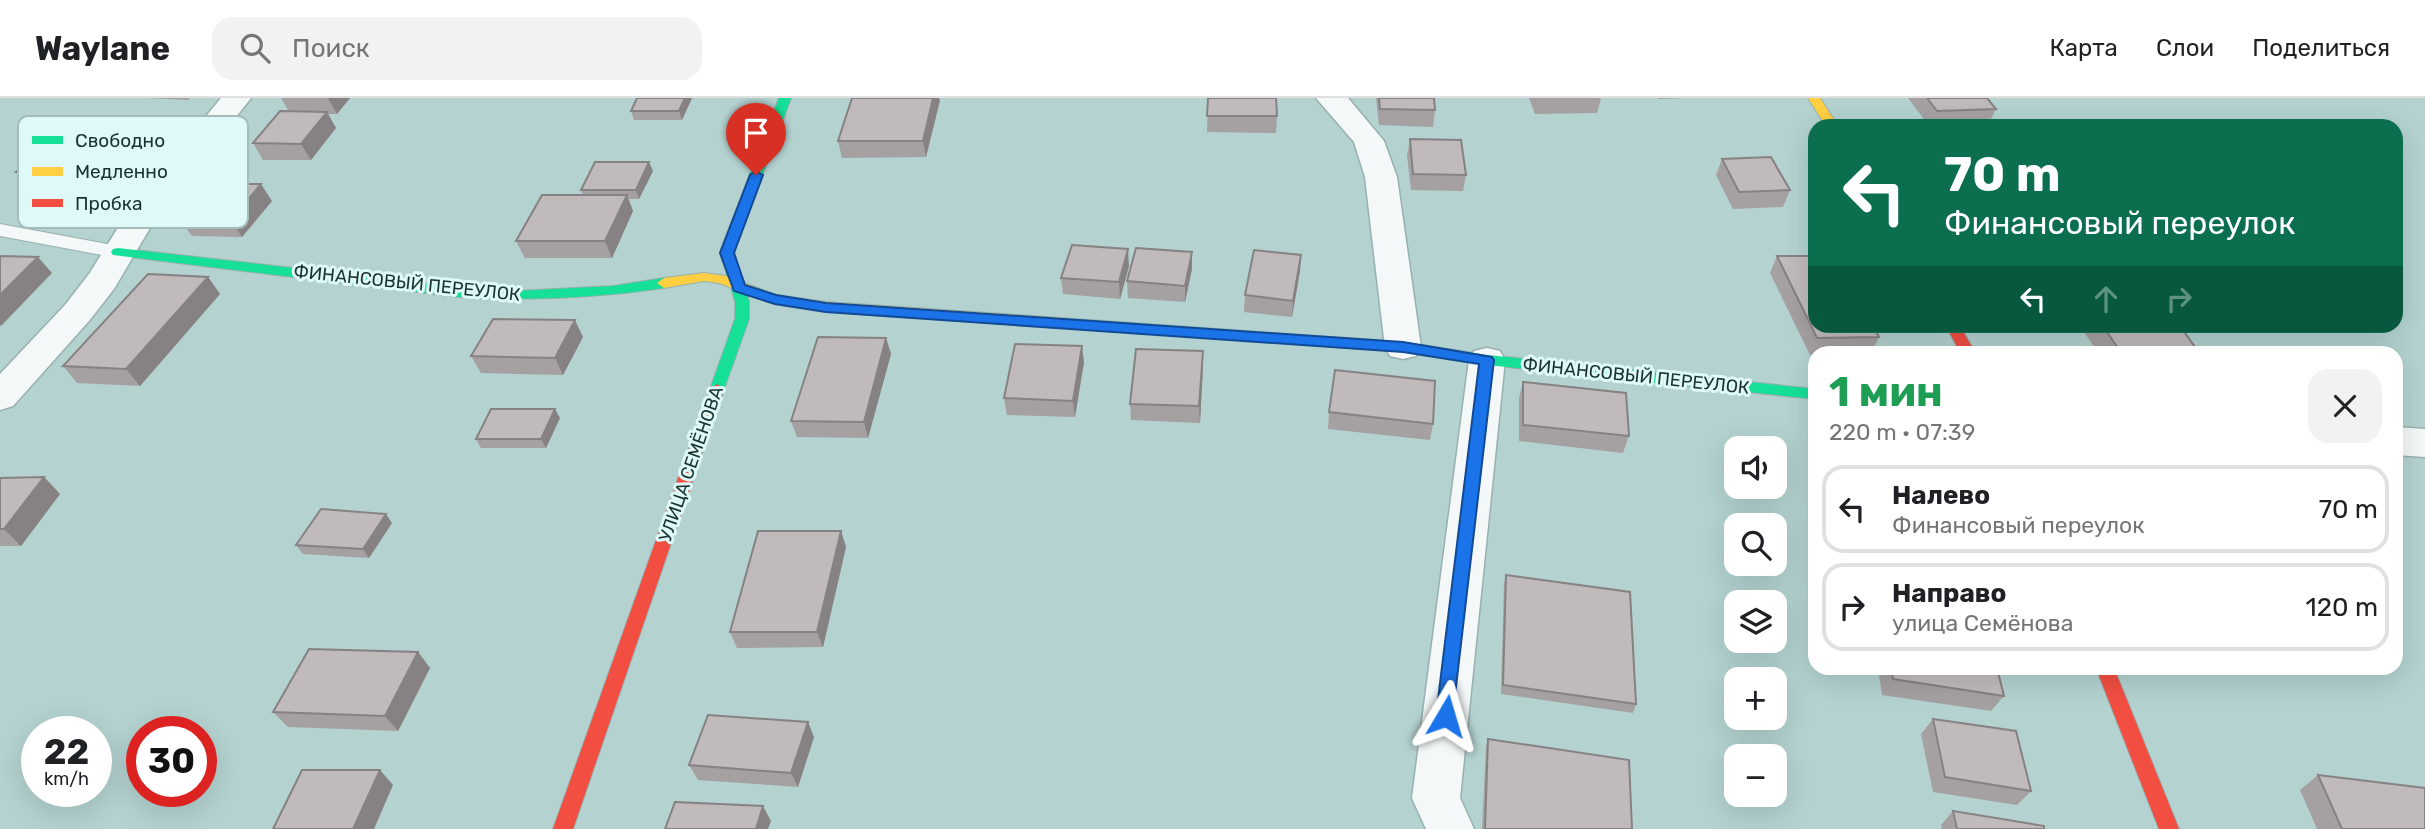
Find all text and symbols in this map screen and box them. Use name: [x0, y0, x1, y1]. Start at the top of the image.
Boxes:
search box: [212, 17, 702, 80]
text: Waylane: [35, 29, 170, 68]
icon: search: [236, 29, 274, 67]
text: Поиск: [292, 33, 370, 64]
text: Карта: [2049, 34, 2118, 62]
text: Слои: [2156, 34, 2214, 62]
text: Поделиться: [2252, 34, 2390, 62]
pin: [726, 103, 786, 175]
icon: arrive: [737, 114, 775, 152]
legend: [18, 116, 248, 228]
text: Свободно: [75, 129, 165, 152]
text: 70 m: [1944, 145, 2061, 203]
icon: left: [1829, 147, 1920, 238]
text: Медленно: [75, 160, 168, 183]
text: Пробка: [75, 192, 143, 215]
text: Финансовый переулок: [1944, 204, 2295, 242]
street label: ФИНАНСОВЫЙ ПЕРЕУЛОК: [292, 260, 522, 306]
icon: left: [2014, 280, 2052, 318]
icon: ahead: [2087, 280, 2125, 318]
icon: right: [2160, 280, 2198, 318]
street label: ФИНАНСОВЫЙ ПЕРЕУЛОК: [1521, 353, 1751, 399]
text: 1 мин: [1829, 367, 1943, 417]
button: close: [2308, 369, 2382, 443]
street label: УЛИЦА СЕМЁНОВА: [654, 383, 728, 545]
text: 220 m · 07:39: [1829, 418, 1975, 446]
map controls: [1724, 436, 1787, 807]
button: sound: [1724, 436, 1787, 499]
text: Налево: [1892, 480, 1990, 511]
icon: left: [1833, 490, 1871, 528]
text: 70 m: [2319, 494, 2378, 525]
text: Финансовый переулок: [1892, 511, 2145, 539]
button: search: [1724, 513, 1787, 576]
text: Направо: [1892, 578, 2006, 609]
icon: right: [1833, 588, 1871, 626]
button: layers: [1724, 590, 1787, 653]
text: 120 m: [2306, 592, 2378, 623]
text: улица Семёнова: [1892, 609, 2073, 637]
button: +: [1724, 667, 1787, 730]
position arrow: [1409, 679, 1483, 753]
speed limit sign: 30: [126, 716, 217, 807]
text: 22: [44, 731, 89, 773]
button: −: [1724, 744, 1787, 807]
text: km/h: [44, 768, 89, 790]

